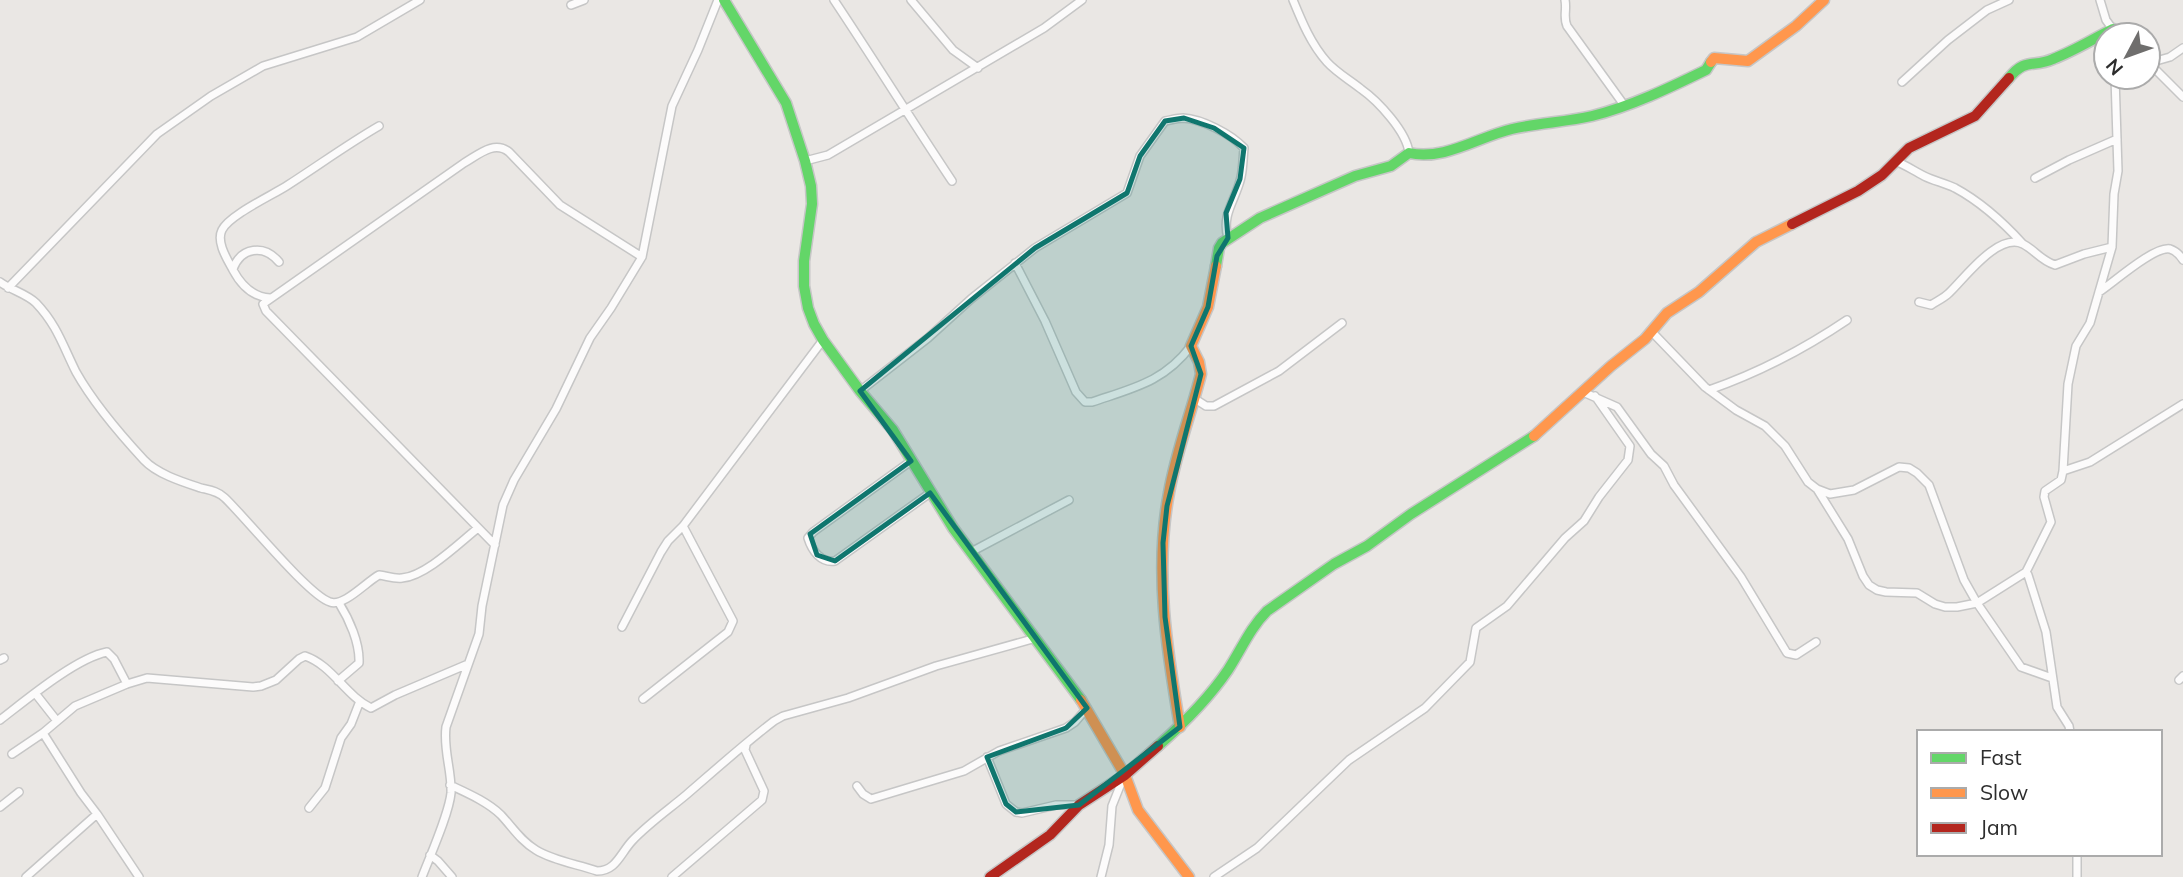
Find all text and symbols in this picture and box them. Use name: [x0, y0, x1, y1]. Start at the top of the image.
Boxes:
north arrow: [2092, 21, 2162, 91]
text: N: [2100, 54, 2128, 80]
legend: [1917, 730, 2162, 856]
text: Fast: [1980, 744, 2022, 770]
text: Slow: [1980, 779, 2028, 805]
text: Jam: [1980, 814, 2018, 840]

